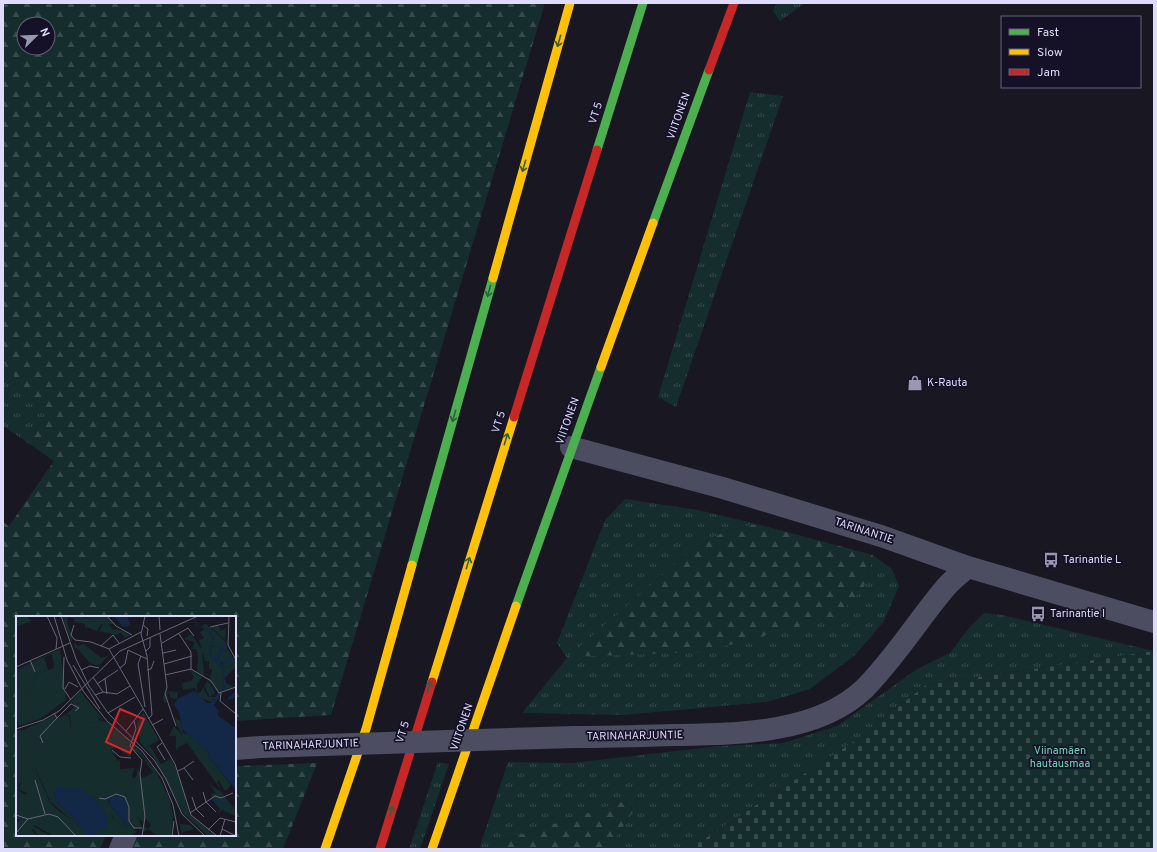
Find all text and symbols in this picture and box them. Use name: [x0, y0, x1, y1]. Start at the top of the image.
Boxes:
north arrow: [16, 16, 56, 56]
legend: [1001, 16, 1141, 88]
text: Fast: [1037, 25, 1059, 41]
text: N: [36, 26, 52, 39]
one-way arrow: [555, 34, 562, 47]
text: Slow: [1037, 45, 1063, 61]
text: Jam: [1037, 65, 1060, 81]
street label: VIITONEN: [664, 90, 694, 142]
street label: VT 5: [586, 100, 606, 126]
one-way arrow: [520, 159, 527, 172]
one-way arrow: [485, 284, 492, 297]
shop icon: K-Rauta: [906, 374, 924, 392]
place label: K-Rauta: [927, 376, 968, 390]
street label: VIITONEN: [553, 395, 583, 447]
one-way arrow: [450, 409, 457, 422]
street label: VT 5: [489, 409, 509, 435]
one-way arrow: [503, 433, 510, 446]
street label: TARINANTIE: [833, 515, 895, 547]
bus stop icon: Tarinantie L: [1042, 551, 1060, 569]
place label: Tarinantie L: [1063, 553, 1121, 567]
one-way arrow: [465, 557, 472, 570]
bus stop icon: Tarinantie I: [1029, 605, 1047, 623]
place label: Tarinantie I: [1050, 607, 1105, 621]
inset map: [16, 616, 236, 836]
one-way arrow: [426, 682, 434, 694]
street label: VIITONEN: [447, 701, 477, 753]
street label: VT 5: [393, 719, 413, 745]
street label: TARINAHARJUNTIE: [587, 728, 683, 744]
street label: TARINAHARJUNTIE: [262, 736, 360, 754]
park label: Viinamäen hautausmaa: [1030, 744, 1090, 771]
one-way arrow: [388, 805, 395, 818]

